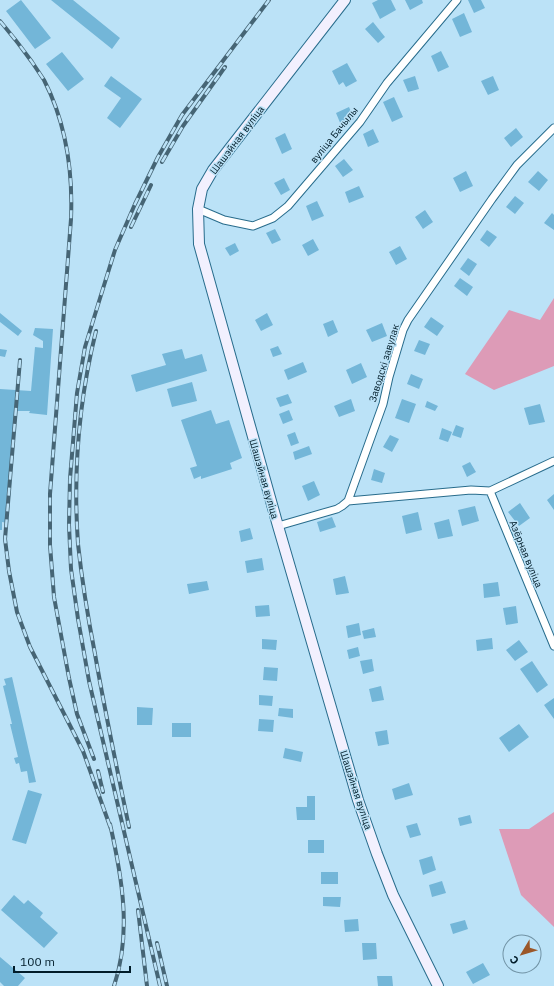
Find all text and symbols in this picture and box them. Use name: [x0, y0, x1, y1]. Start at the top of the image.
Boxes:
street label: Шашэйная вуліца: [207, 103, 267, 177]
street label: вуліца Бачылы: [307, 104, 361, 166]
street label: Заводскі завулак: [366, 322, 402, 404]
street label: Шашэйная вуліца: [246, 437, 282, 521]
street label: Азёрная вуліца: [507, 518, 546, 590]
street label: Шашэйная вуліца: [337, 749, 375, 832]
north arrow: [502, 934, 542, 974]
scale bar: [14, 948, 130, 974]
text: С: [506, 953, 522, 967]
text: 100 m: [20, 954, 55, 969]

